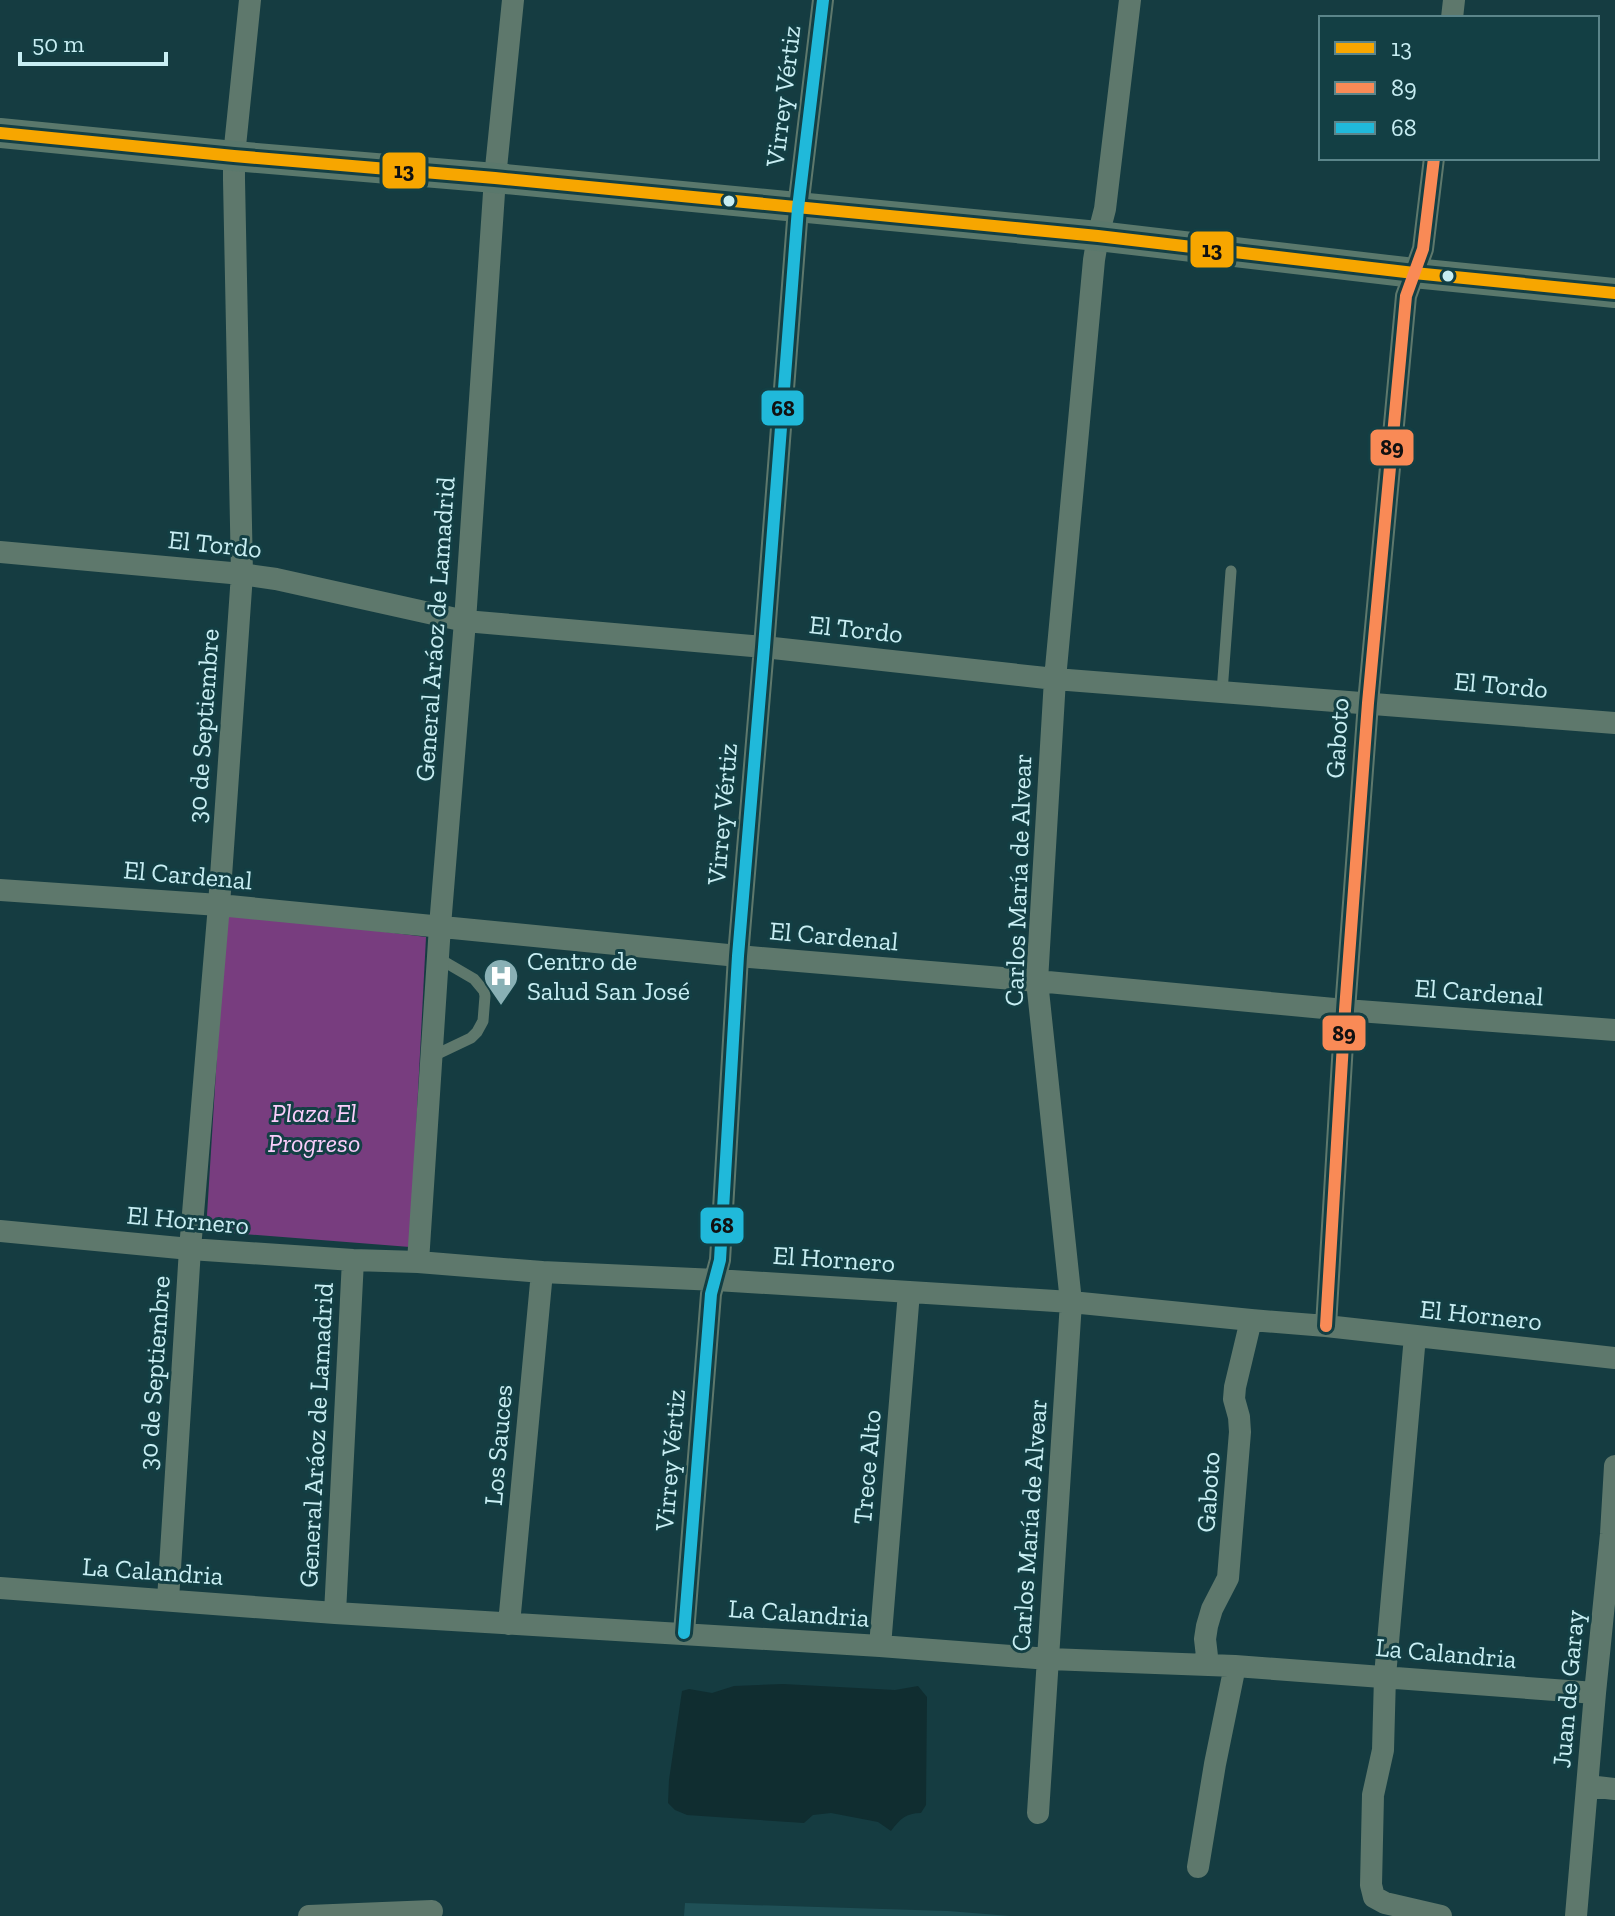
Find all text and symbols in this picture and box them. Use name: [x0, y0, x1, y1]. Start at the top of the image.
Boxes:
scale bar: [20, 16, 166, 66]
legend: [1319, 16, 1599, 160]
street label: Virrey Vértiz: [758, 24, 808, 169]
text: 50 m: [32, 29, 85, 58]
text: 13: [1391, 33, 1412, 62]
text: 89: [1391, 73, 1417, 102]
text: 68: [1391, 113, 1417, 142]
line badge: 13: [381, 151, 427, 190]
text: 13: [394, 157, 415, 184]
unlabelled marker: [721, 193, 737, 209]
line badge: 13: [1189, 230, 1235, 269]
text: 13: [1202, 236, 1223, 263]
unlabelled marker: [1440, 268, 1456, 284]
line badge: 68: [760, 389, 805, 427]
text: 68: [771, 395, 795, 422]
line badge: 89: [1369, 428, 1415, 467]
text: 89: [1380, 434, 1404, 461]
street label: General Aráoz de Lamadrid: [408, 476, 462, 782]
street label: El Tordo: [167, 523, 263, 565]
street label: El Tordo: [808, 608, 904, 650]
street label: 30 de Septiembre: [180, 628, 226, 824]
street label: El Tordo: [1453, 665, 1549, 705]
street label: Gaboto: [1318, 697, 1356, 779]
street label: Virrey Vértiz: [700, 742, 744, 887]
street label: Carlos María de Alvear: [998, 753, 1038, 1007]
street label: El Cardenal: [122, 853, 254, 897]
street label: El Cardenal: [768, 914, 900, 958]
place label: Centro de Salud San José: [527, 945, 690, 1007]
hospital icon: Centro de Salud San José: [482, 957, 520, 1007]
street label: El Cardenal: [1413, 972, 1545, 1012]
line badge: 89: [1321, 1014, 1367, 1052]
text: 89: [1332, 1020, 1356, 1047]
park label: Plaza El Progreso: [268, 1097, 360, 1159]
street label: El Hornero: [125, 1199, 251, 1241]
line badge: 68: [699, 1206, 745, 1245]
text: 68: [710, 1212, 734, 1239]
street label: El Hornero: [772, 1239, 896, 1279]
street label: 30 de Septiembre: [131, 1275, 177, 1471]
street label: General Aráoz de Lamadrid: [292, 1282, 340, 1588]
street label: El Hornero: [1418, 1293, 1544, 1337]
street label: Los Sauces: [477, 1383, 519, 1507]
street label: Virrey Vértiz: [648, 1388, 692, 1533]
street label: Carlos María de Alvear: [1004, 1398, 1054, 1652]
street label: Trece Alto: [846, 1408, 888, 1526]
street label: Gaboto: [1189, 1451, 1227, 1533]
street label: La Calandria: [81, 1550, 225, 1592]
street label: La Calandria: [727, 1592, 871, 1634]
street label: Juan de Garay: [1545, 1608, 1591, 1769]
street label: La Calandria: [1374, 1631, 1518, 1675]

